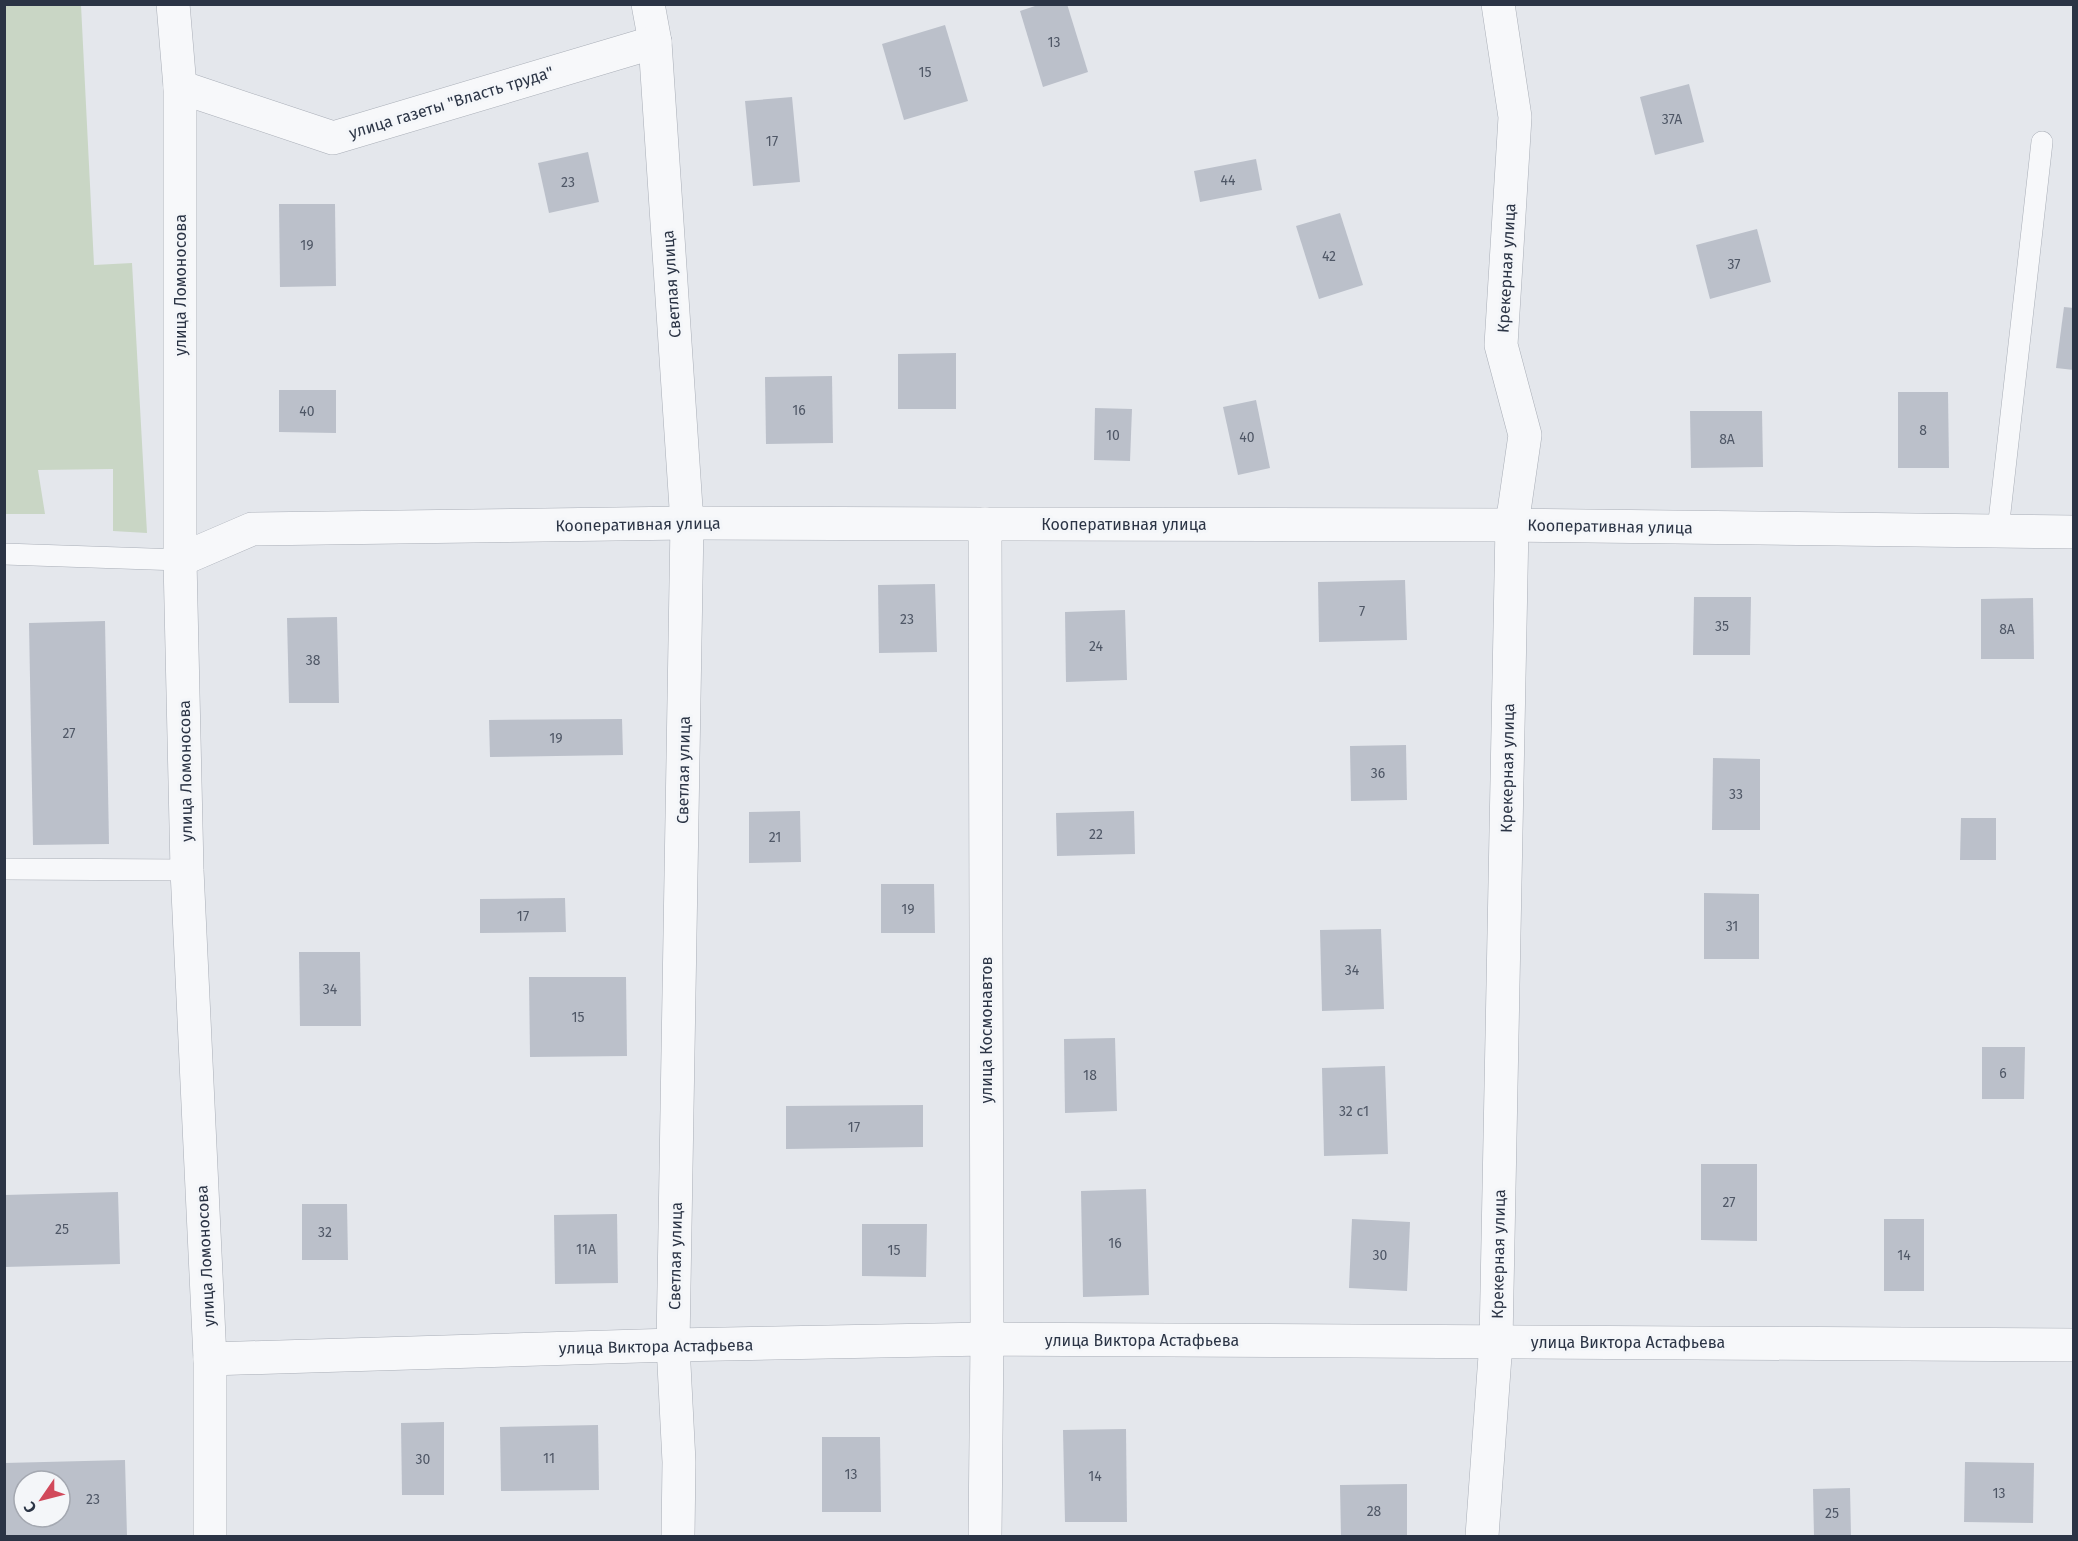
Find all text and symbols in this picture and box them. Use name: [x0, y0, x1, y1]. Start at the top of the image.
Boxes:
house number: 13: [1047, 34, 1061, 51]
street label: улица газеты "Власть труда": [347, 62, 556, 143]
house number: 15: [918, 64, 932, 81]
house number: 37А: [1662, 111, 1682, 128]
house number: 17: [766, 133, 778, 150]
house number: 44: [1221, 172, 1236, 189]
house number: 23: [561, 174, 575, 191]
street label: Крекерная улица: [1494, 203, 1519, 333]
street label: улица Ломоносова: [171, 214, 190, 356]
street label: Светлая улица: [658, 229, 685, 338]
house number: 19: [300, 237, 314, 254]
house number: 42: [1322, 248, 1336, 265]
house number: 37: [1727, 256, 1741, 273]
house number: 16: [792, 402, 806, 419]
house number: 40: [299, 403, 315, 420]
house number: 8: [1919, 422, 1927, 439]
house number: 10: [1106, 427, 1120, 444]
house number: 40: [1239, 429, 1255, 446]
house number: 8А: [1719, 431, 1735, 448]
street label: Кооперативная улица: [555, 514, 721, 535]
street label: Кооперативная улица: [1041, 515, 1207, 534]
street label: Кооперативная улица: [1527, 516, 1693, 537]
house number: 7: [1359, 603, 1365, 620]
house number: 23: [900, 611, 914, 628]
house number: 35: [1715, 618, 1729, 635]
house number: 8А: [1999, 621, 2015, 638]
house number: 24: [1089, 638, 1104, 655]
house number: 38: [306, 652, 321, 669]
street label: улица Ломоносова: [175, 700, 196, 842]
street label: Крекерная улица: [1497, 703, 1518, 833]
street label: Светлая улица: [673, 716, 694, 824]
house number: 27: [62, 725, 76, 742]
house number: 19: [549, 730, 563, 747]
house number: 36: [1371, 765, 1385, 782]
house number: 33: [1729, 786, 1743, 803]
house number: 22: [1089, 826, 1103, 843]
house number: 21: [769, 829, 781, 846]
house number: 19: [901, 901, 915, 918]
house number: 17: [517, 908, 529, 925]
house number: 31: [1726, 918, 1738, 935]
street label: улица Космонавтов: [977, 956, 996, 1104]
house number: 34: [1345, 962, 1360, 979]
house number: 34: [323, 981, 338, 998]
house number: 15: [571, 1009, 585, 1026]
house number: 6: [1999, 1065, 2007, 1082]
house number: 18: [1083, 1067, 1097, 1084]
house number: 32 с1: [1339, 1103, 1369, 1120]
house number: 17: [848, 1119, 860, 1136]
street label: улица Ломоносова: [192, 1185, 219, 1327]
street label: Крекерная улица: [1488, 1189, 1509, 1319]
house number: 27: [1722, 1194, 1736, 1211]
street label: Светлая улица: [665, 1202, 686, 1310]
house number: 25: [55, 1221, 69, 1238]
house number: 32: [318, 1224, 332, 1241]
house number: 16: [1108, 1235, 1122, 1252]
house number: 11А: [576, 1241, 596, 1258]
house number: 15: [887, 1242, 901, 1259]
house number: 30: [1373, 1247, 1388, 1264]
house number: 14: [1897, 1247, 1911, 1264]
street label: улица Виктора Астафьева: [1045, 1331, 1239, 1350]
street label: улица Виктора Астафьева: [1531, 1333, 1725, 1352]
street label: улица Виктора Астафьева: [559, 1335, 753, 1358]
house number: 11: [543, 1450, 555, 1467]
house number: 30: [416, 1451, 431, 1468]
house number: 13: [844, 1466, 858, 1483]
house number: 14: [1088, 1468, 1102, 1485]
north arrow: [12, 1469, 72, 1529]
house number: 13: [1992, 1485, 2006, 1502]
house number: 23: [86, 1491, 100, 1508]
text: С: [19, 1497, 41, 1517]
house number: 28: [1367, 1503, 1382, 1520]
house number: 25: [1825, 1505, 1839, 1522]

